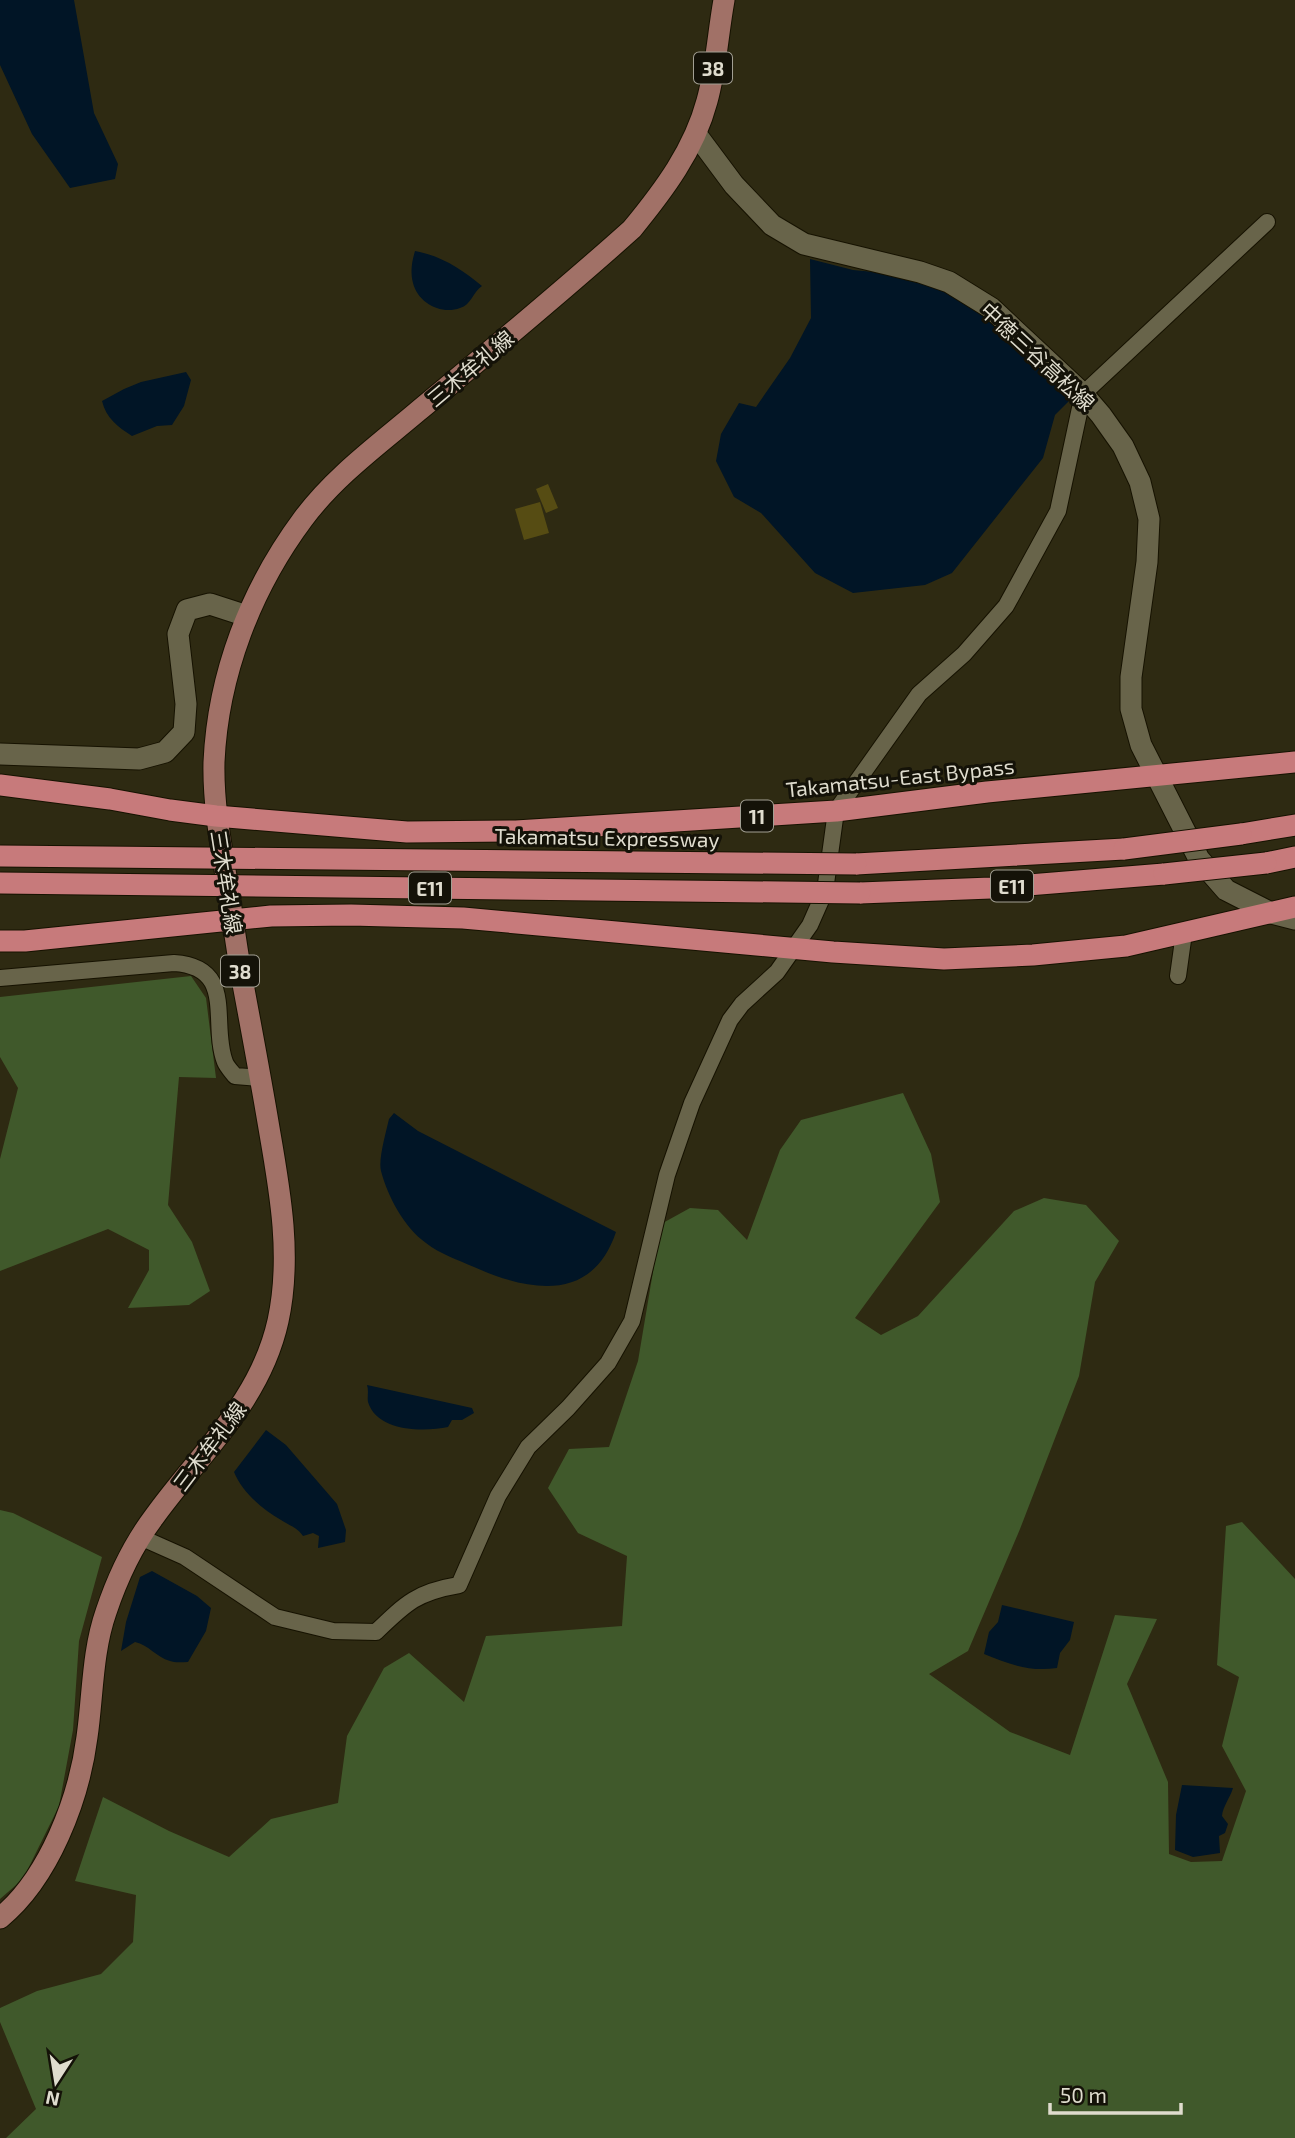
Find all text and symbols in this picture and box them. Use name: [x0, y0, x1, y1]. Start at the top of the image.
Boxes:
road number: 38: [694, 52, 732, 83]
street label: 中徳三谷高松線: [976, 297, 1100, 415]
street label: 三木牟礼線: [422, 325, 518, 411]
street label: Takamatsu-East Bypass: [784, 753, 1016, 801]
road number: 11: [741, 800, 773, 832]
street label: Takamatsu Expressway: [494, 823, 720, 851]
street label: 三木牟礼線: [206, 828, 248, 936]
road number: E11: [991, 870, 1033, 902]
road number: E11: [409, 873, 451, 904]
road number: 38: [221, 956, 259, 987]
street label: 三木牟礼線: [167, 1397, 251, 1495]
north arrow: [21, 2047, 91, 2117]
scale bar: [1050, 2072, 1181, 2116]
text: 50 m: [1060, 2082, 1107, 2107]
text: N: [43, 2086, 61, 2112]

